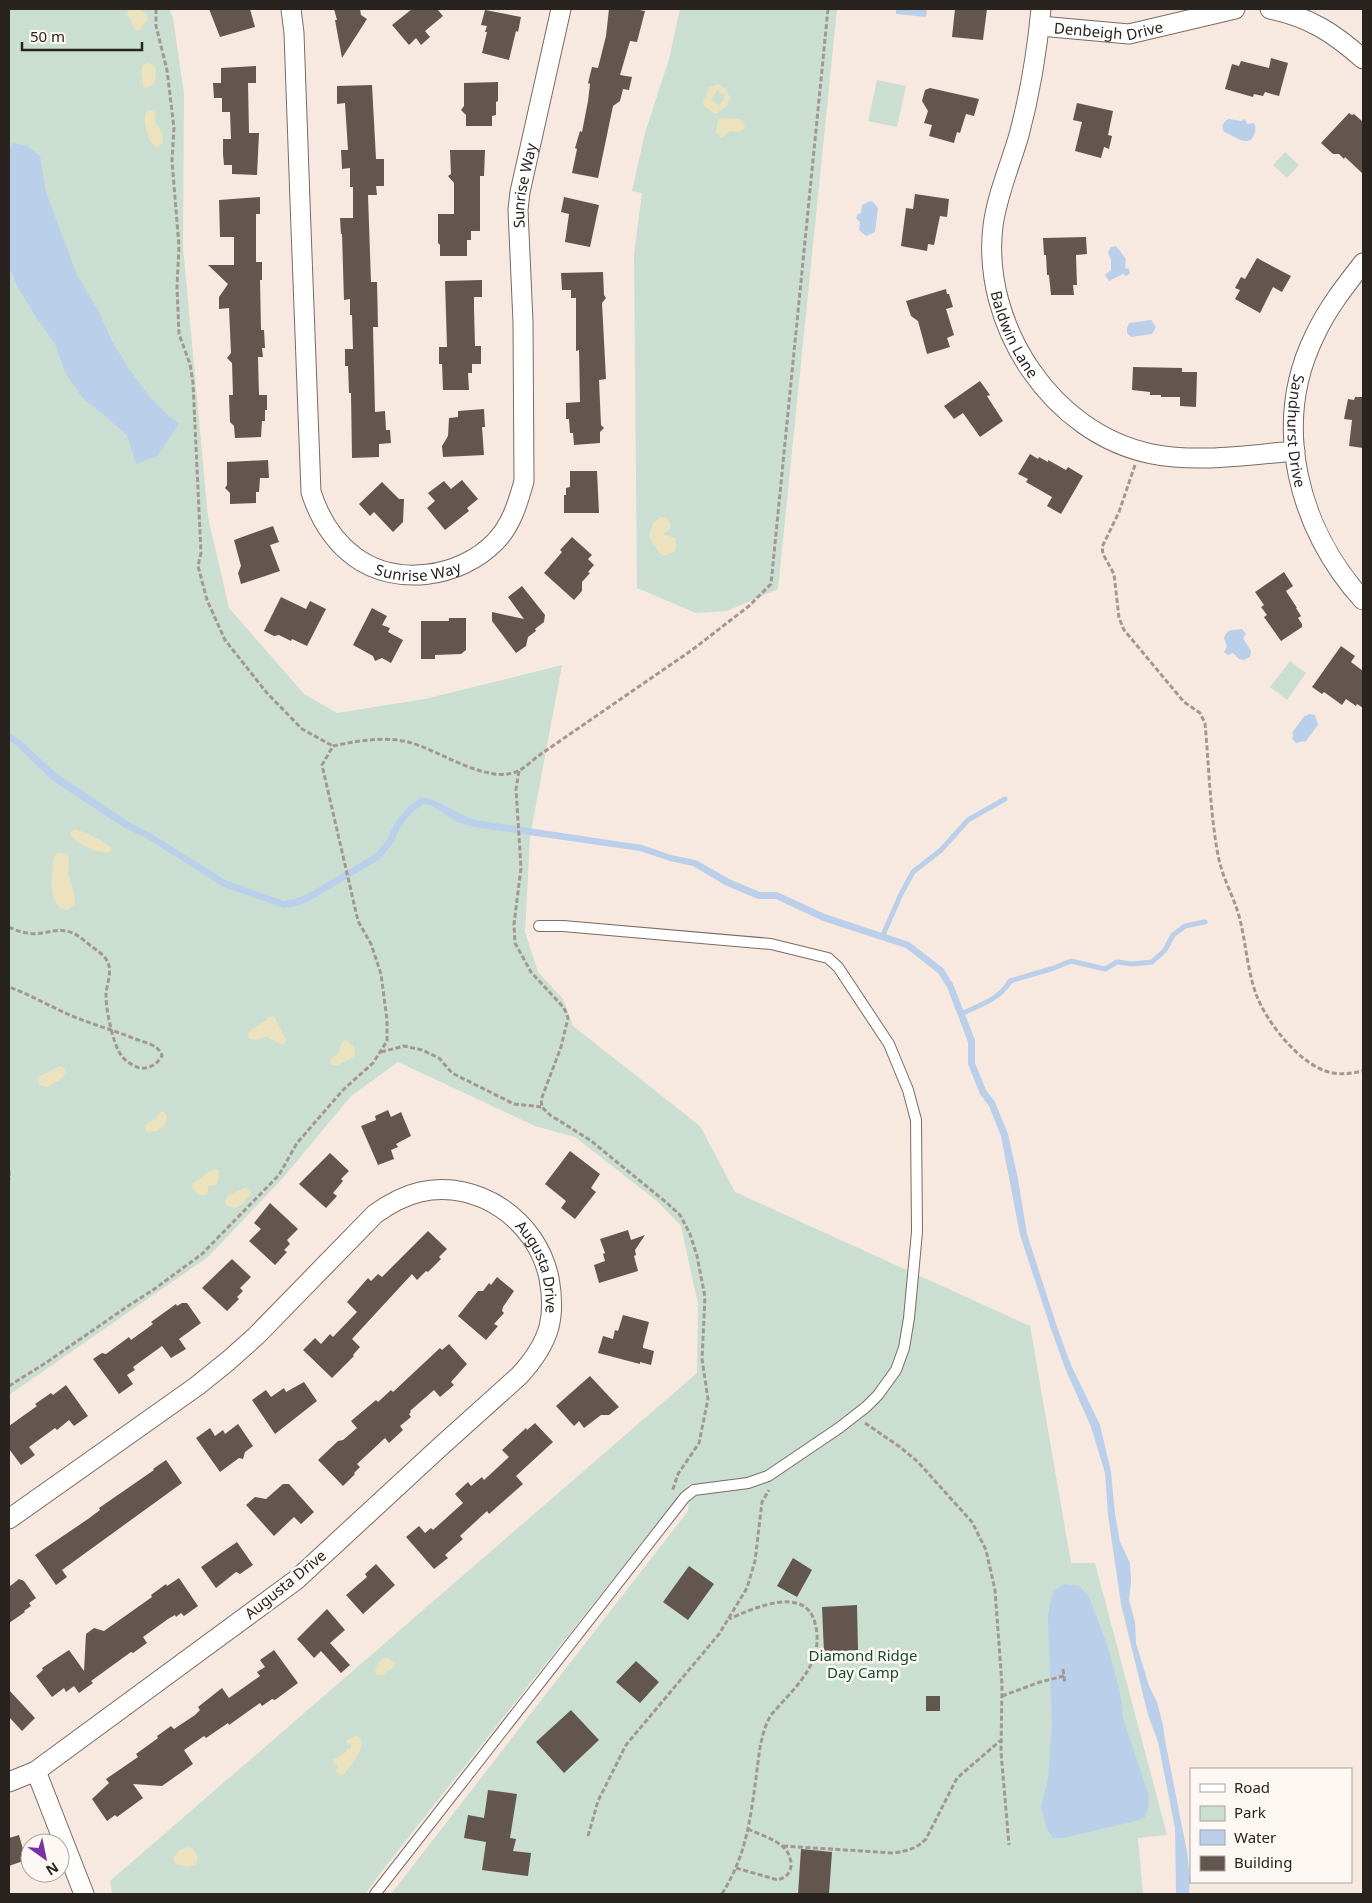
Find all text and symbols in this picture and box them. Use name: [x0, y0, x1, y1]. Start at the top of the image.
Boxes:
street label: Denbeigh Drive: [1053, 16, 1165, 44]
scale bar: [22, 20, 142, 52]
text: 50 m: [30, 26, 65, 46]
street label: Sunrise Way: [508, 141, 541, 229]
street label: Baldwin Lane: [987, 288, 1043, 382]
street label: Sandhurst Drive: [1283, 372, 1311, 490]
street label: Sunrise Way: [373, 556, 464, 585]
street label: Augusta Drive: [511, 1216, 562, 1314]
street label: Augusta Drive: [240, 1545, 330, 1623]
park label: Diamond Ridge Day Camp: [809, 1645, 917, 1682]
legend: [1190, 1768, 1352, 1883]
text: Road: [1234, 1777, 1270, 1797]
text: Park: [1234, 1802, 1266, 1822]
text: Water: [1234, 1827, 1276, 1847]
north arrow: [20, 1833, 70, 1883]
text: Building: [1234, 1852, 1292, 1872]
text: N: [42, 1858, 62, 1880]

